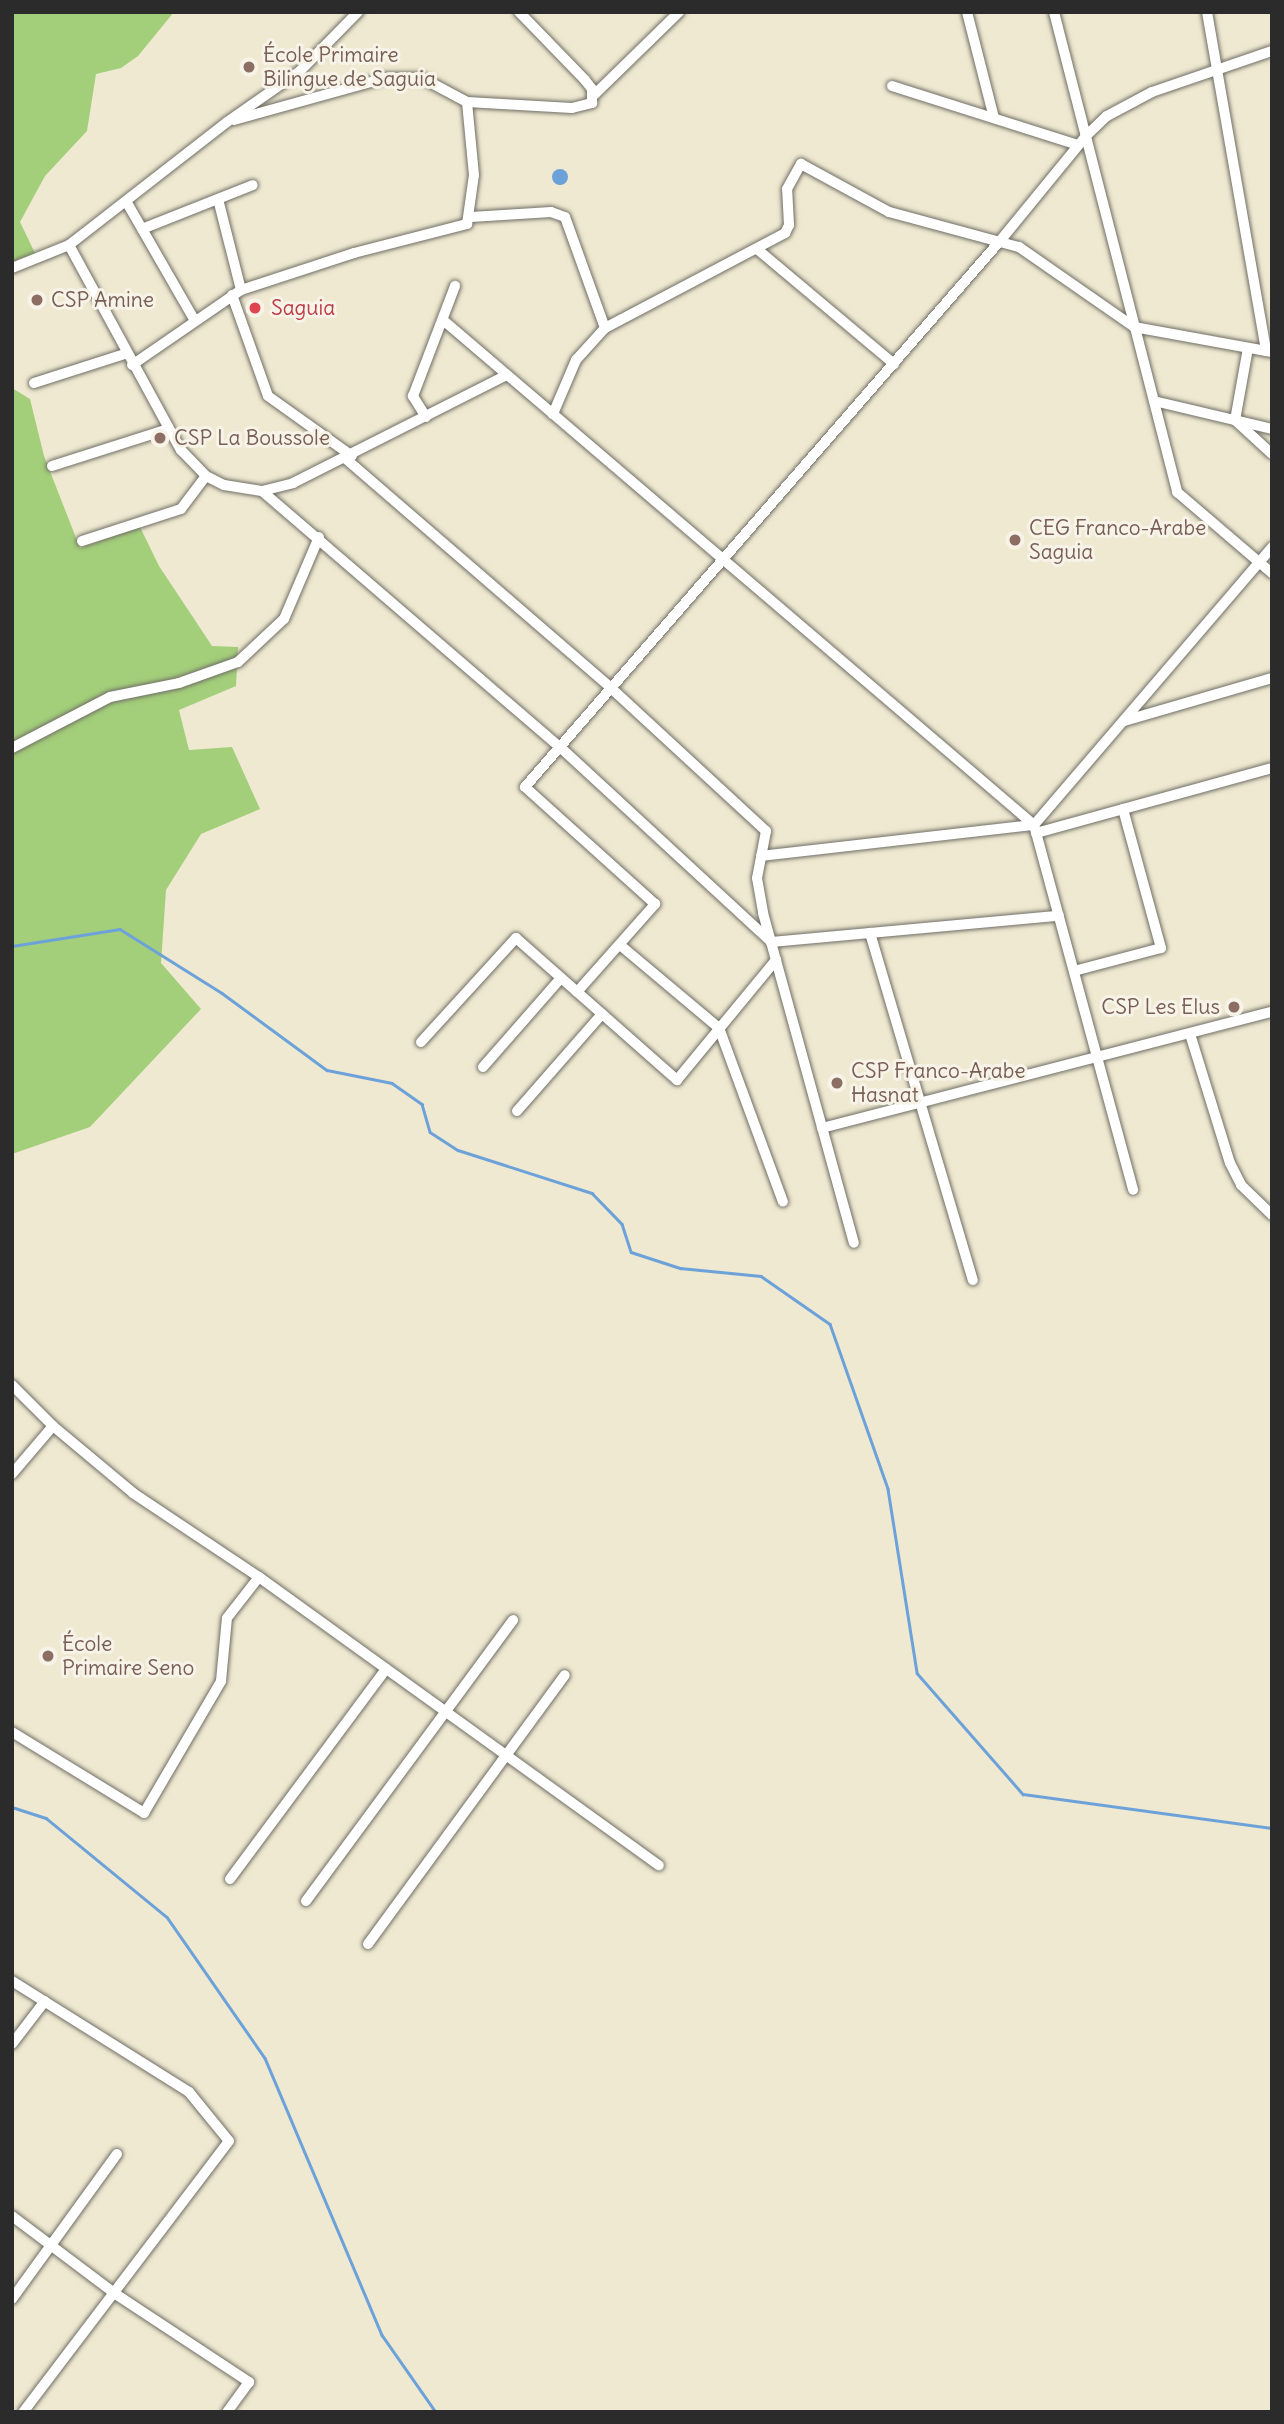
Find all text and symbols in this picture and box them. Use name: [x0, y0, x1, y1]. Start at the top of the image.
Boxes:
place label: École Primaire Bilingue de Saguia: [263, 42, 436, 92]
marker: École Primaire Bilingue de Saguia: [241, 59, 257, 75]
place label: CSP Amine: [51, 287, 154, 313]
marker: CSP Amine: [29, 292, 45, 308]
place label: Saguia: [271, 295, 335, 321]
marker: Saguia: [245, 298, 265, 318]
place label: CSP La Boussole: [174, 425, 330, 451]
marker: CSP La Boussole: [152, 430, 168, 446]
place label: CEG Franco-Arabe Saguia: [1029, 515, 1206, 565]
marker: CEG Franco-Arabe Saguia: [1007, 532, 1023, 548]
place label: CSP Les Elus: [1101, 994, 1220, 1020]
marker: CSP Les Elus: [1226, 999, 1242, 1015]
place label: CSP Franco-Arabe Hasnat: [851, 1058, 1026, 1108]
marker: CSP Franco-Arabe Hasnat: [829, 1075, 845, 1091]
place label: École Primaire Seno: [62, 1631, 194, 1681]
marker: École Primaire Seno: [40, 1648, 56, 1664]

